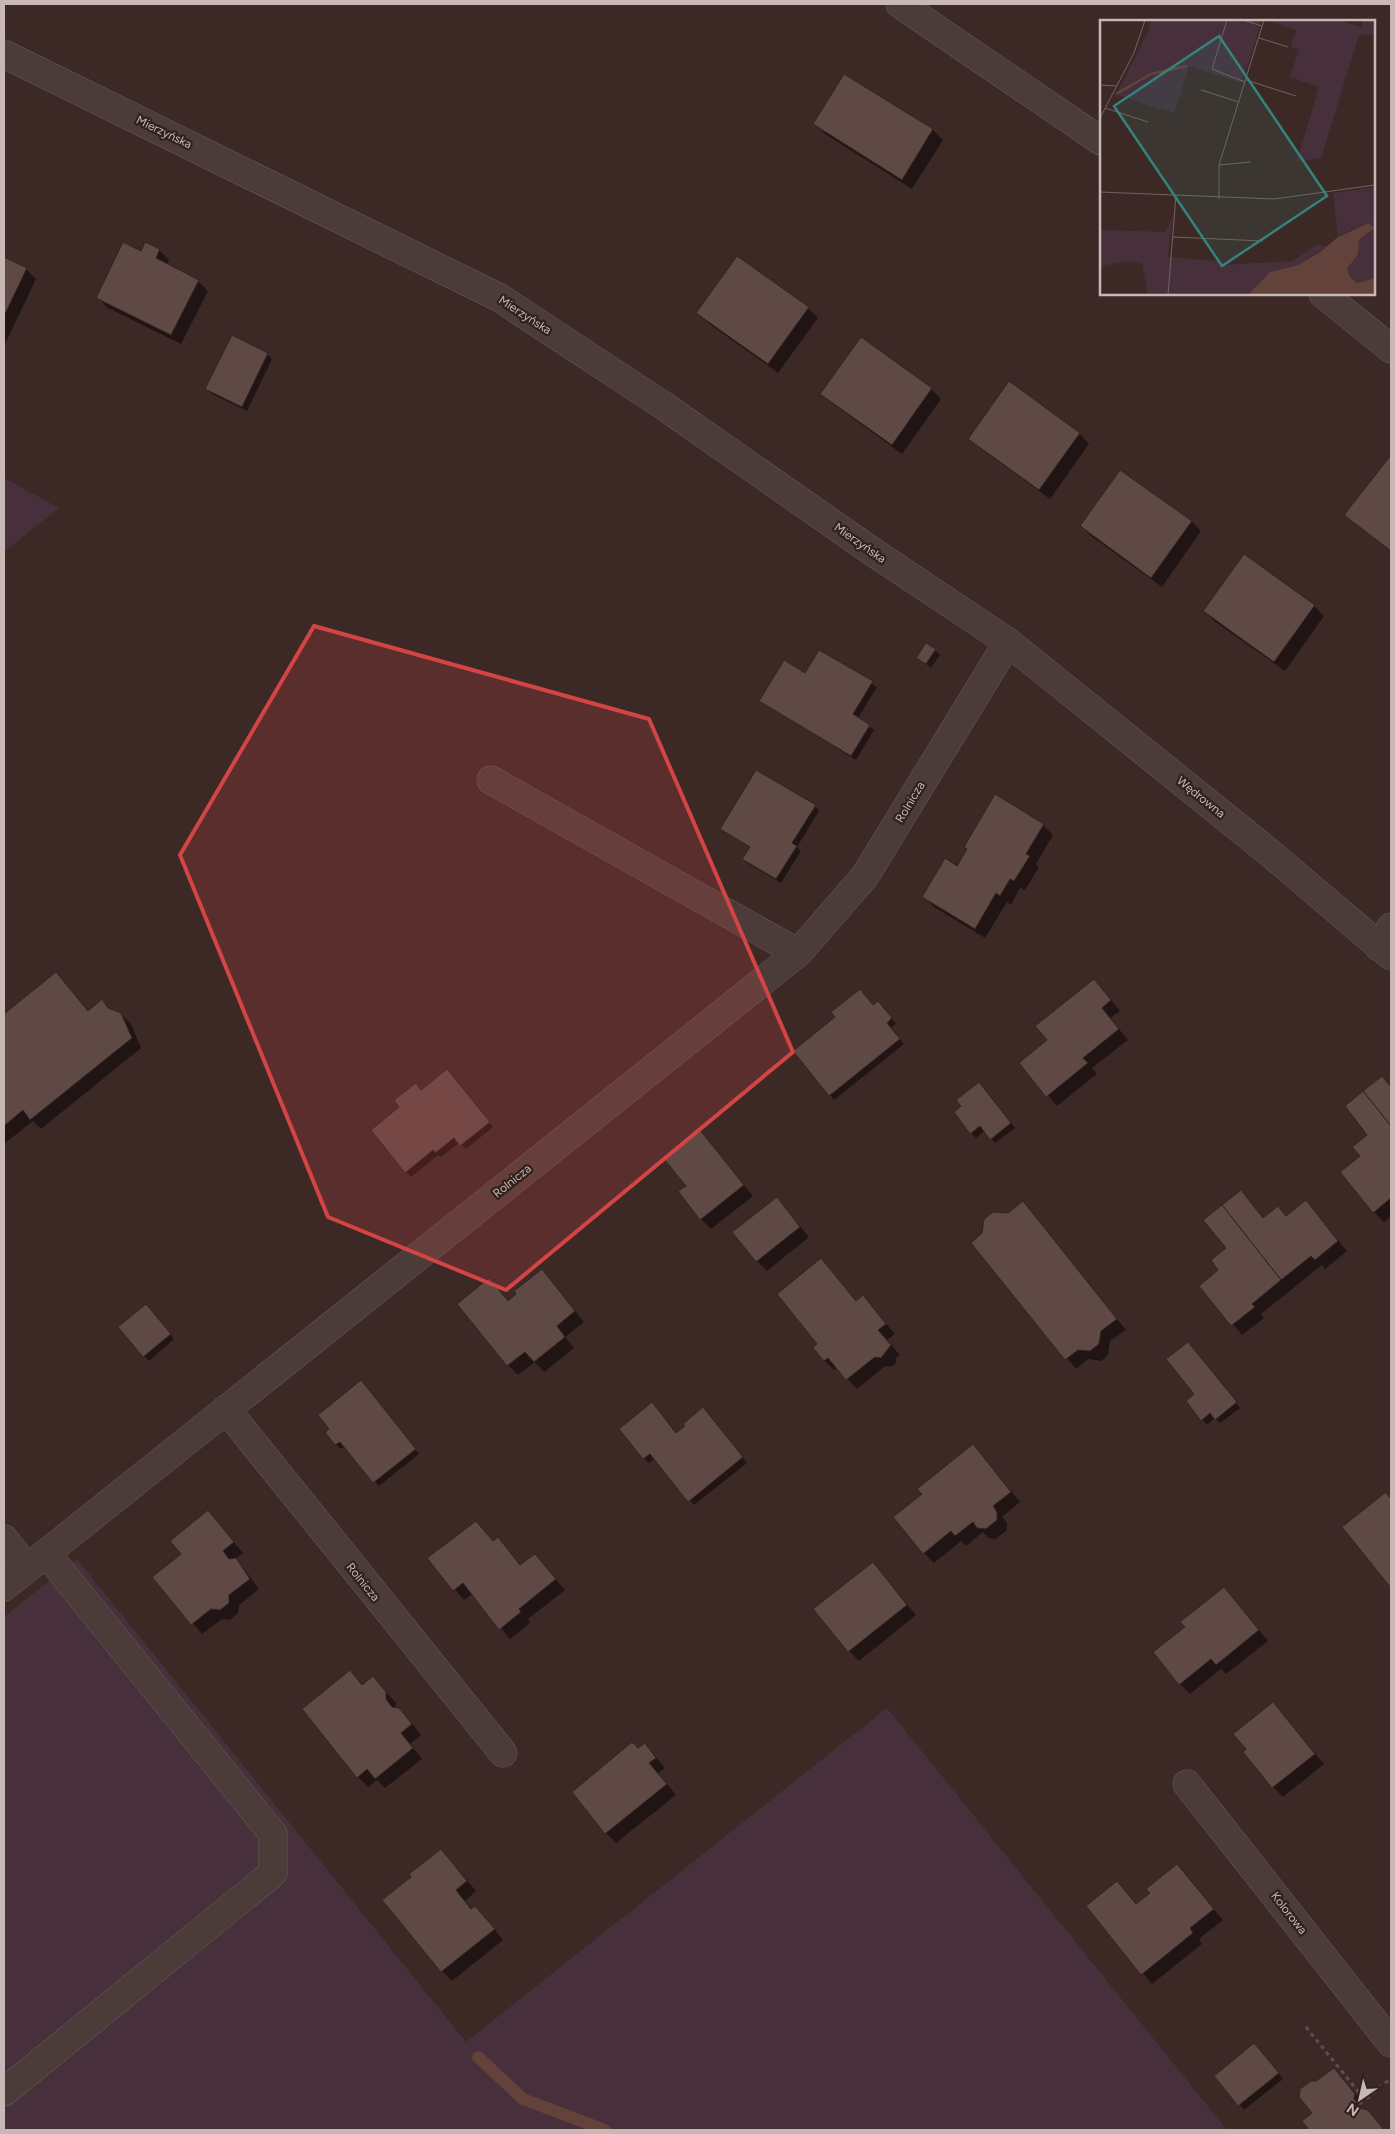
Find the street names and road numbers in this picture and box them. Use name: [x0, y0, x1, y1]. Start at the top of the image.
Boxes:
street label: Mierzyńska: [134, 113, 194, 151]
street label: Mierzyńska: [496, 293, 554, 337]
street label: Mierzyńska: [831, 520, 889, 566]
street label: Wędrowna: [1174, 773, 1228, 821]
street label: Rolnicza: [892, 779, 928, 825]
street label: Rolnicza: [490, 1161, 534, 1201]
street label: Rolnicza: [343, 1560, 383, 1604]
street label: Kolorowa: [1268, 1889, 1310, 1937]

